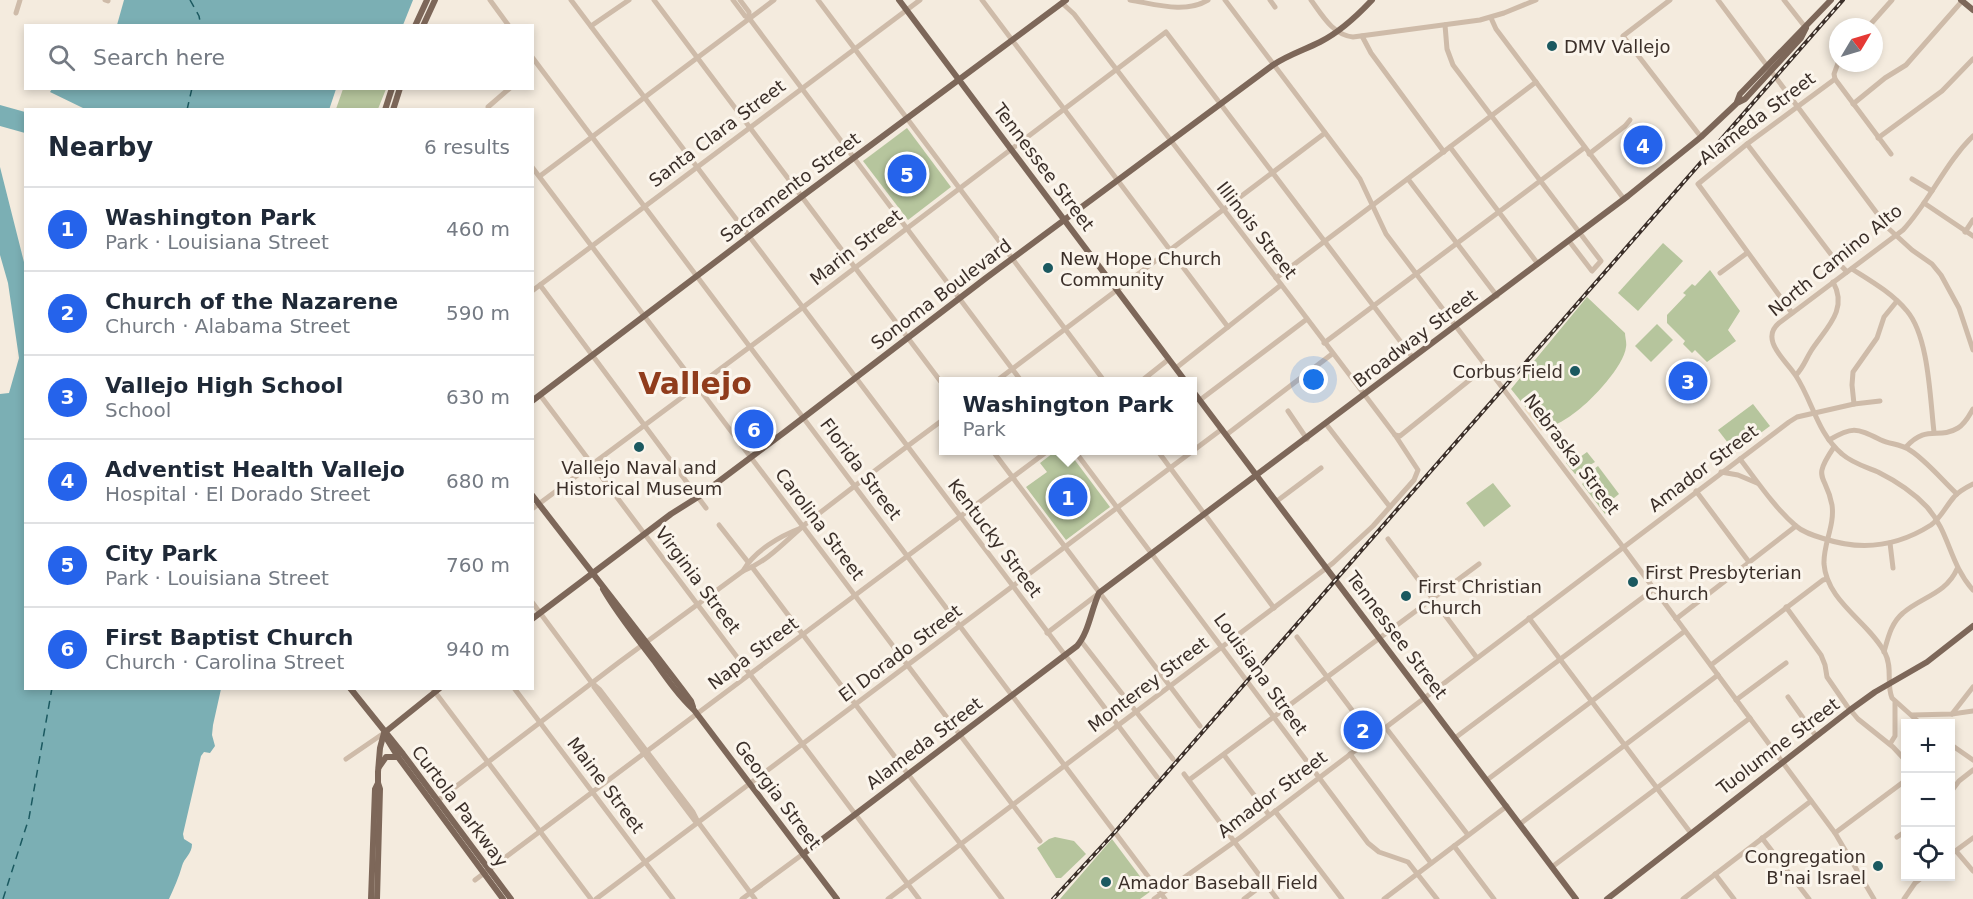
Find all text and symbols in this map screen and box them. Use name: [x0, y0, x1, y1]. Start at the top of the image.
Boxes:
north arrow: [1829, 18, 1883, 72]
search box: [24, 24, 534, 90]
place label: DMV Vallejo: [1564, 36, 1670, 57]
marker: DMV Vallejo: [1545, 39, 1559, 53]
icon: search: [45, 41, 78, 74]
text: Search here: [93, 45, 225, 70]
street label: Alameda Street: [1695, 68, 1819, 168]
street label: Santa Clara Street: [645, 75, 789, 191]
street label: Tennessee Street: [989, 98, 1099, 235]
pin: 4: [1624, 122, 1662, 168]
street label: Sacramento Street: [716, 128, 864, 246]
text: Nearby: [48, 132, 153, 162]
text: 6 results: [424, 135, 510, 159]
pin: 5: [888, 152, 926, 196]
street label: Illinois Street: [1213, 177, 1301, 283]
street label: North Camino Alto: [1764, 200, 1906, 320]
text: Washington Park: [105, 205, 316, 230]
street label: Marin Street: [806, 205, 906, 289]
text: 1: [61, 217, 74, 241]
text: 460 m: [446, 217, 510, 241]
text: Park · Louisiana Street: [105, 230, 329, 254]
street label: Sonoma Boulevard: [867, 234, 1015, 354]
place label: New Hope Church Community: [1060, 248, 1221, 290]
marker: New Hope Church Community: [1041, 261, 1055, 275]
street label: Broadway Street: [1349, 285, 1481, 391]
text: Church of the Nazarene: [105, 289, 398, 314]
text: 2: [61, 301, 74, 325]
text: 590 m: [446, 301, 510, 325]
text: Church · Alabama Street: [105, 314, 350, 338]
pin: 3: [1668, 358, 1708, 404]
place label: Corbus Field: [1453, 361, 1563, 382]
marker: Corbus Field: [1568, 364, 1582, 378]
your location: [1299, 365, 1328, 394]
district label: Vallejo: [638, 366, 752, 401]
text: Vallejo High School: [105, 373, 343, 398]
popup: [939, 377, 1197, 455]
text: 3: [61, 385, 74, 409]
text: 630 m: [446, 385, 510, 409]
street label: Nebraska Street: [1520, 390, 1624, 518]
text: Washington Park: [963, 392, 1173, 417]
text: School: [105, 398, 171, 422]
pin: 6: [734, 406, 774, 452]
street label: Florida Street: [816, 414, 906, 524]
text: Park: [963, 417, 1006, 441]
street label: Amador Street: [1644, 420, 1762, 516]
marker: Vallejo Naval and Historical Museum: [632, 440, 646, 454]
text: Adventist Health Vallejo: [105, 457, 405, 482]
place label: Vallejo Naval and Historical Museum: [556, 457, 722, 499]
street label: Carolina Street: [771, 464, 869, 584]
text: 4: [61, 469, 74, 493]
text: 680 m: [446, 469, 510, 493]
pin: 1: [1048, 474, 1088, 520]
street label: Kentucky Street: [944, 475, 1046, 601]
text: Hospital · El Dorado Street: [105, 482, 370, 506]
street label: Virginia Street: [651, 522, 745, 638]
text: City Park: [105, 541, 217, 566]
text: 5: [61, 553, 74, 577]
text: 760 m: [446, 553, 510, 577]
place label: First Presbyterian Church: [1645, 562, 1802, 604]
text: Park · Louisiana Street: [105, 566, 329, 590]
street label: Tennessee Street: [1342, 566, 1452, 703]
marker: First Presbyterian Church: [1626, 575, 1640, 589]
place label: First Christian Church: [1418, 576, 1542, 618]
marker: First Christian Church: [1399, 589, 1413, 603]
street label: El Dorado Street: [834, 600, 966, 706]
street label: Louisiana Street: [1210, 609, 1312, 739]
street label: Napa Street: [704, 612, 802, 694]
text: First Baptist Church: [105, 625, 353, 650]
street label: Monterey Street: [1084, 632, 1212, 736]
text: 6: [61, 637, 74, 661]
text: 940 m: [446, 637, 510, 661]
text: Church · Carolina Street: [105, 650, 344, 674]
street label: Alameda Street: [862, 693, 986, 793]
street label: Tuolumne Street: [1712, 693, 1843, 799]
pin: 2: [1344, 708, 1382, 752]
map controls: [1901, 719, 1955, 881]
button: +: [1901, 719, 1955, 773]
street label: Maine Street: [563, 733, 649, 837]
street label: Georgia Street: [730, 736, 826, 854]
street label: Curtola Parkway: [408, 741, 513, 871]
street label: Amador Street: [1213, 746, 1331, 842]
button: −: [1901, 773, 1955, 827]
button: locate: [1901, 827, 1955, 881]
place label: Congregation B'nai Israel: [1745, 846, 1866, 888]
marker: Congregation B'nai Israel: [1871, 859, 1885, 873]
place label: Amador Baseball Field: [1118, 872, 1318, 893]
marker: Amador Baseball Field: [1099, 875, 1113, 889]

